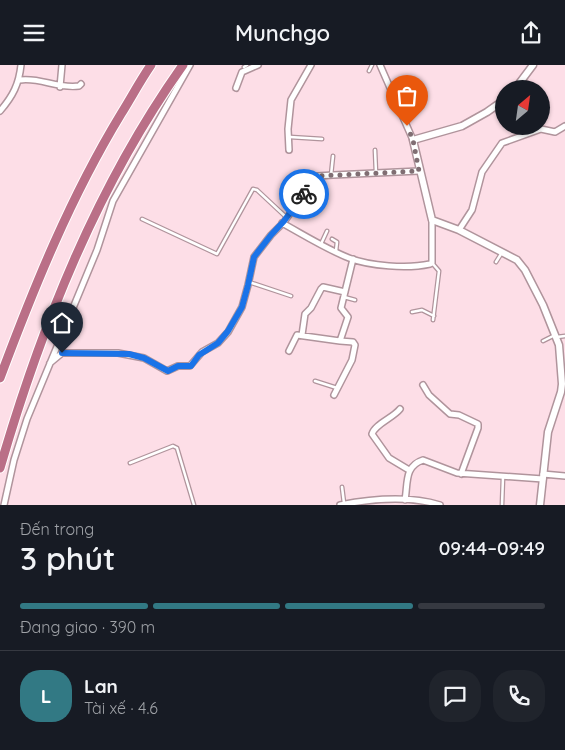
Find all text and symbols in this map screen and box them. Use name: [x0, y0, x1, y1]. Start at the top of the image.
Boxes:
icon: menu: [20, 19, 48, 47]
text: Munchgo: [235, 19, 330, 47]
icon: share: [517, 19, 545, 47]
pin: [386, 75, 428, 126]
north arrow: [495, 80, 550, 135]
map controls: [495, 80, 550, 135]
icon: bag: [393, 82, 421, 110]
courier: [279, 169, 329, 219]
icon: bike: [290, 180, 318, 208]
pin: [41, 302, 83, 353]
icon: home: [48, 309, 76, 337]
text: Đến trong: [20, 519, 94, 539]
text: 09:44–09:49: [439, 536, 545, 560]
text: 3 phút: [20, 538, 115, 578]
text: Đang giao · 390 m: [20, 617, 155, 637]
button: chat: [429, 670, 481, 722]
button: phone: [493, 670, 545, 722]
text: Lan: [84, 674, 118, 698]
text: L: [41, 684, 51, 708]
text: Tài xế · 4.6: [84, 698, 158, 718]

